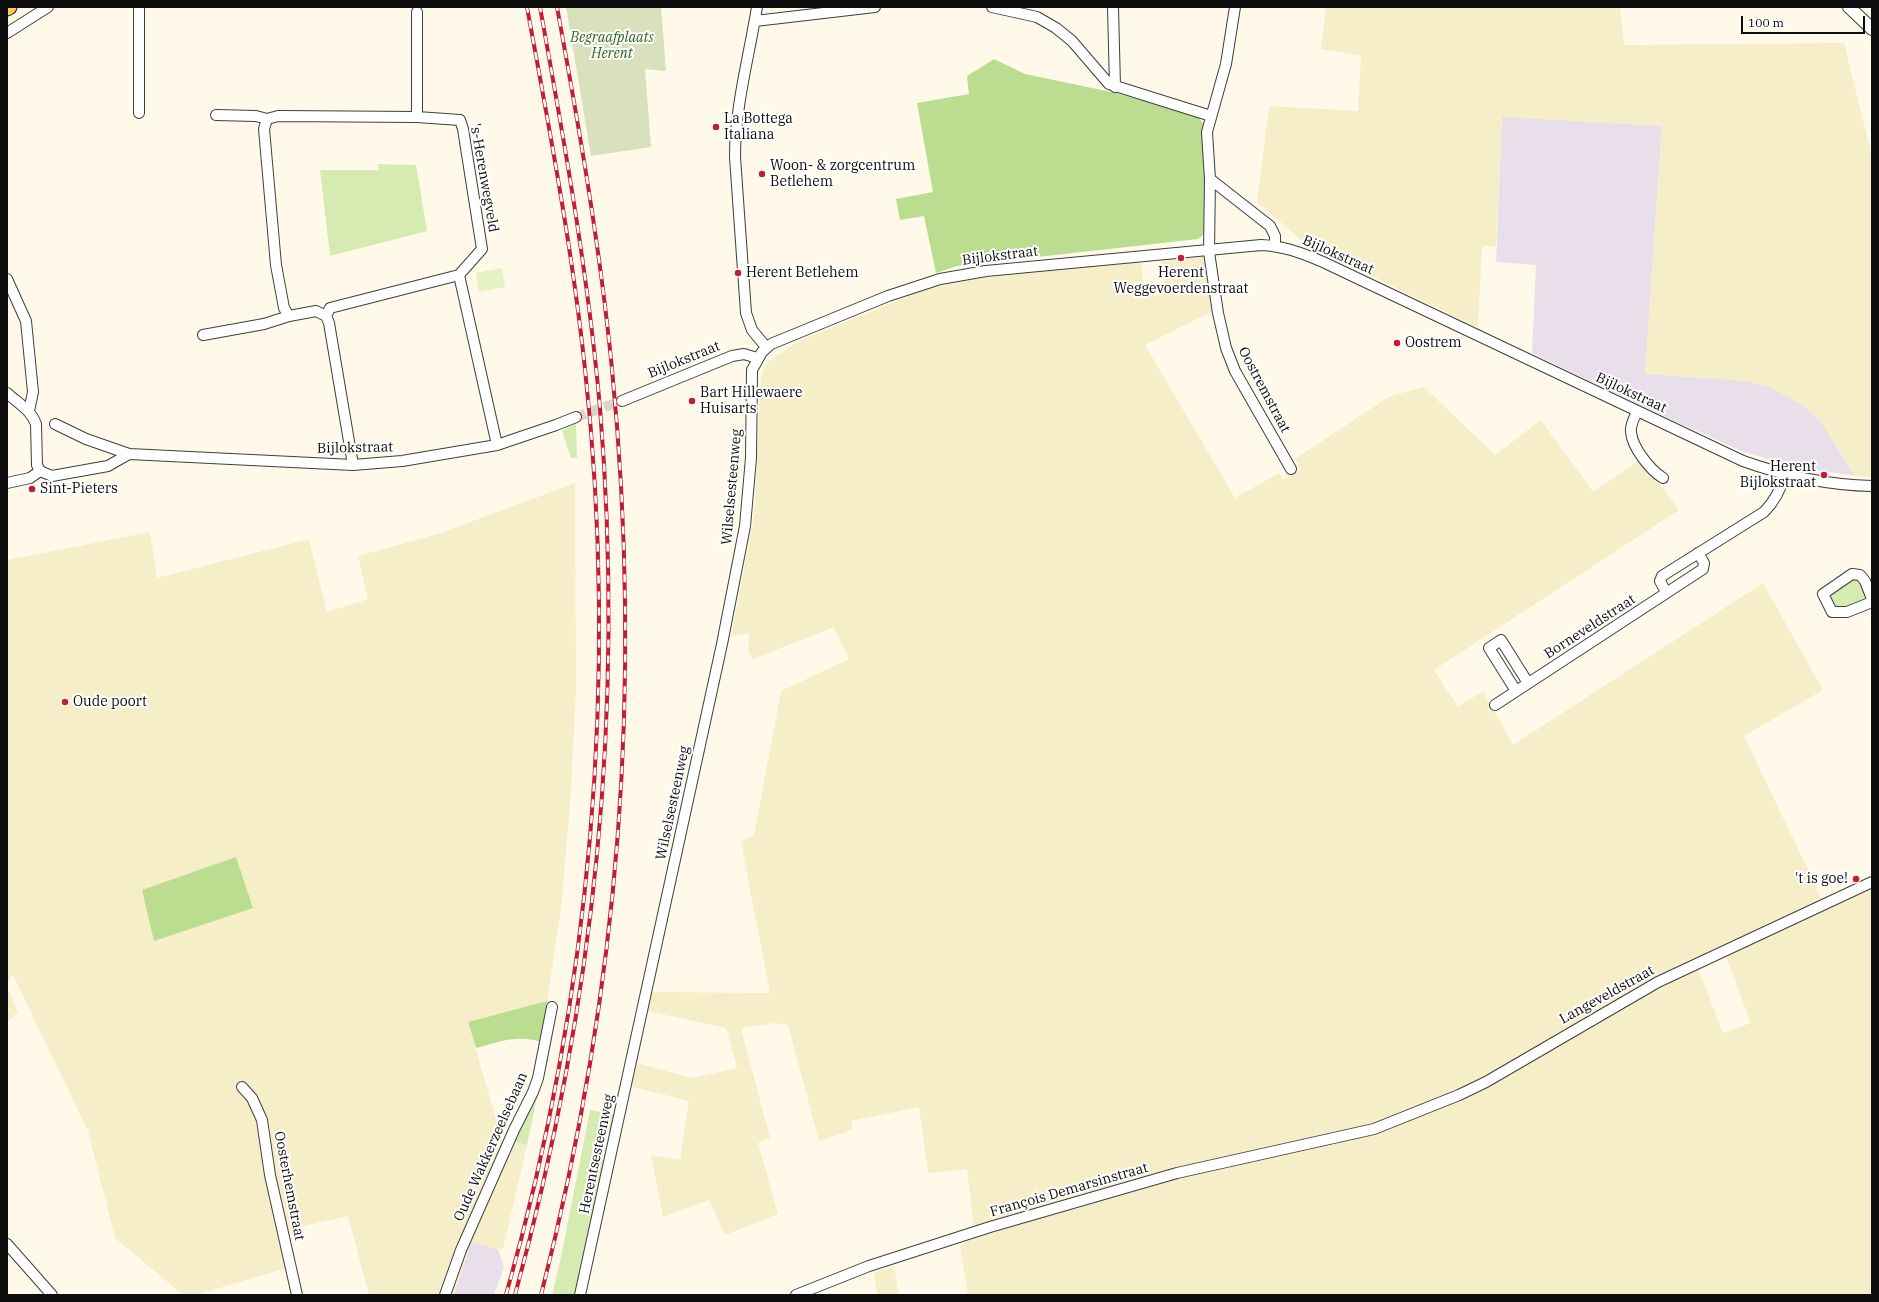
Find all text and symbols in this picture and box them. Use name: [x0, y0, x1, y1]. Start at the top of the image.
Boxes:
scale bar: [1743, 8, 1867, 34]
text: 100 m: [1748, 15, 1784, 30]
park label: Begraafplaats Herent: [570, 30, 654, 62]
place label: La Bottega Italiana: [724, 111, 793, 144]
street label: 's-Herenwegveld: [466, 122, 502, 234]
marker: La Bottega Italiana: [711, 122, 721, 132]
place label: Woon- & zorgcentrum Betlehem: [770, 158, 915, 190]
marker: Woon- & zorgcentrum Betlehem: [757, 169, 767, 179]
street label: Bijlokstraat: [1300, 232, 1376, 278]
street label: Bijlokstraat: [961, 243, 1039, 269]
marker: Herent Weggevoerdenstraat: [1176, 253, 1186, 263]
place label: Herent Betlehem: [746, 265, 858, 281]
place label: Herent Weggevoerdenstraat: [1113, 265, 1249, 298]
marker: Herent Betlehem: [733, 268, 743, 278]
place label: Oostrem: [1405, 335, 1462, 351]
street label: Bijlokstraat: [645, 338, 723, 382]
marker: Oostrem: [1392, 338, 1402, 348]
street label: Oostremstraat: [1234, 344, 1294, 436]
street label: Bijlokstraat: [1593, 369, 1669, 417]
place label: Bart Hillewaere Huisarts: [700, 385, 803, 418]
marker: Bart Hillewaere Huisarts: [687, 396, 697, 406]
street label: Wilselsesteenweg: [719, 428, 745, 546]
street label: Bijlokstraat: [317, 439, 393, 457]
place label: Herent Bijlokstraat: [1740, 459, 1816, 492]
marker: Herent Bijlokstraat: [1819, 470, 1829, 480]
place label: Sint-Pieters: [40, 481, 118, 497]
marker: Sint-Pieters: [27, 484, 37, 494]
street label: Borneveldstraat: [1541, 591, 1639, 663]
place label: Oude poort: [73, 694, 147, 710]
marker: Oude poort: [60, 697, 70, 707]
street label: Wilselsesteenweg: [653, 744, 693, 862]
place label: 't is goe!: [1795, 871, 1848, 887]
marker: 't is goe!: [1851, 874, 1861, 884]
street label: Langeveldstraat: [1557, 962, 1657, 1028]
street label: Oude Wakkerzeelsebaan: [450, 1070, 532, 1224]
street label: Herentsesteenweg: [576, 1093, 618, 1215]
street label: Oosterhemstraat: [270, 1130, 308, 1242]
street label: François Demarsinstraat: [988, 1159, 1150, 1221]

